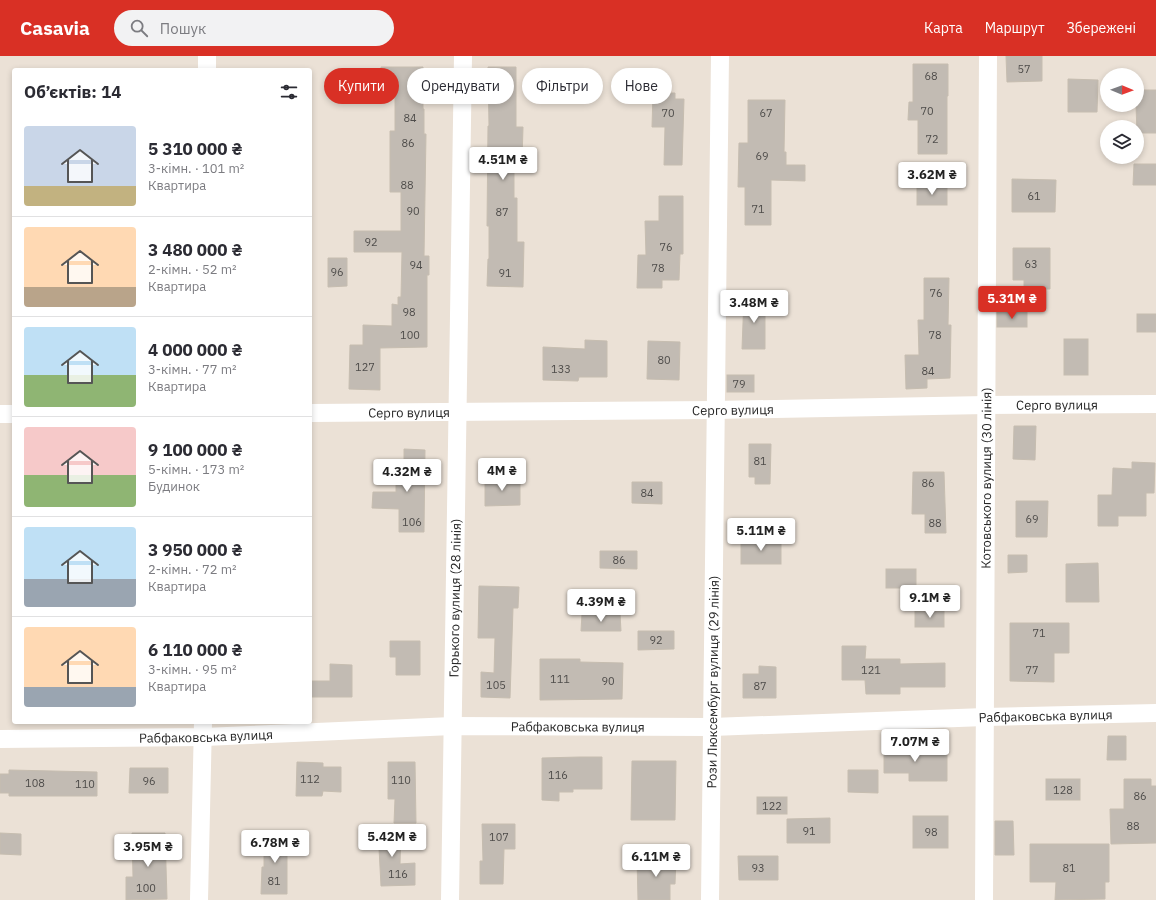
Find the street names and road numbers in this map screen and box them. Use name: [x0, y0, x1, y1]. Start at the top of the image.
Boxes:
street label: Котовського вулиця (30 лiнiя): [977, 387, 995, 569]
street label: Серго вулиця: [1016, 396, 1098, 413]
street label: Серго вулиця: [692, 400, 774, 419]
street label: Серго вулиця: [368, 403, 450, 421]
street label: Горького вулиця (28 лiнiя): [445, 518, 464, 678]
street label: Рози Люксембург вулиця (29 лiнiя): [703, 575, 722, 789]
street label: Рабфаковська вулиця: [978, 706, 1113, 726]
street label: Рабфаковська вулиця: [511, 718, 645, 735]
street label: Рабфаковська вулиця: [139, 725, 273, 746]

